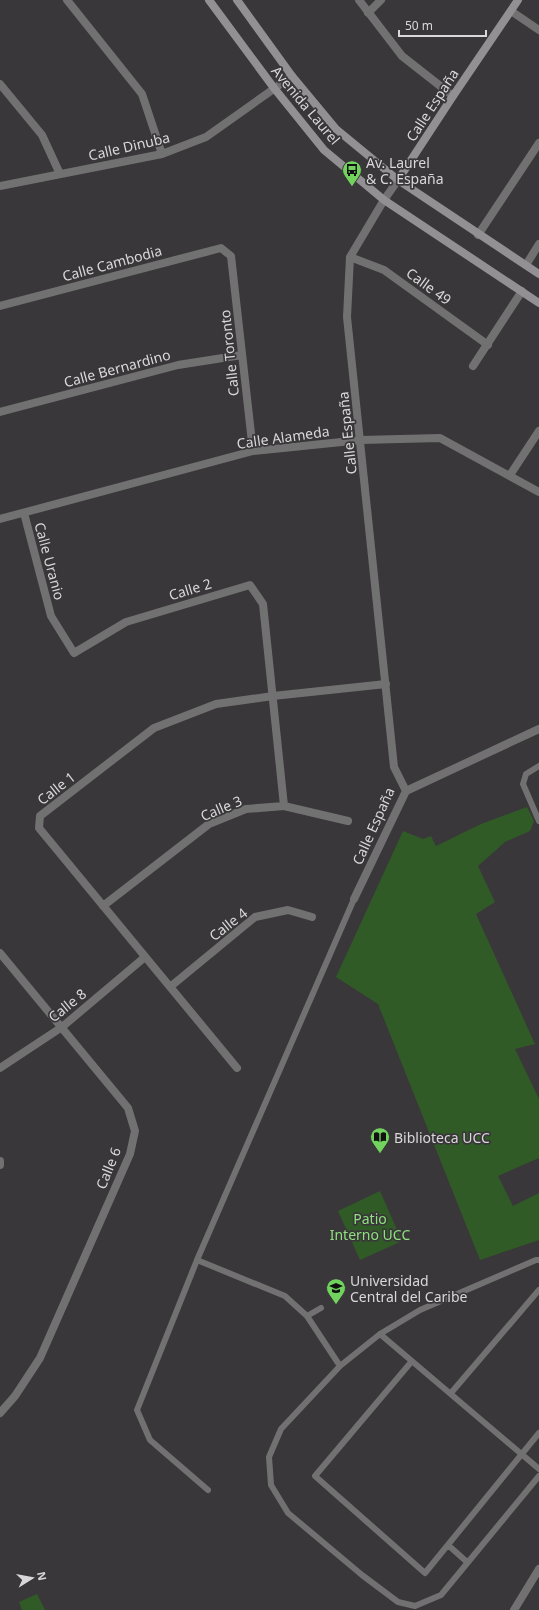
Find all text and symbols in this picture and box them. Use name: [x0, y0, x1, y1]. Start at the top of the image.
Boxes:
scale bar: [399, 12, 486, 38]
text: 50 m: [405, 17, 433, 34]
street label: Avenida Laurel: [267, 62, 345, 148]
street label: Calle España: [401, 65, 463, 145]
street label: Calle Dinuba: [86, 127, 172, 165]
place label: Av. Laurel & C. España: [366, 153, 444, 188]
bus stop icon: Av. Laurel & C. España: [341, 159, 363, 187]
street label: Calle Cambodia: [60, 241, 164, 285]
street label: Calle 49: [403, 263, 455, 309]
street label: Calle Toronto: [215, 309, 243, 397]
street label: Calle Bernardino: [62, 345, 172, 391]
street label: Calle España: [333, 391, 361, 475]
street label: Calle Alameda: [235, 421, 331, 453]
street label: Calle Uranio: [30, 520, 70, 602]
street label: Calle 2: [166, 574, 214, 604]
street label: Calle 1: [33, 767, 79, 809]
street label: Calle España: [347, 784, 399, 868]
street label: Calle 3: [197, 791, 245, 825]
street label: Calle 4: [205, 903, 251, 945]
street label: Calle 8: [44, 984, 90, 1026]
library icon: Biblioteca UCC: [369, 1126, 391, 1154]
place label: Biblioteca UCC: [394, 1128, 490, 1147]
street label: Calle 6: [91, 1144, 125, 1192]
park label: Patio Interno UCC: [330, 1209, 410, 1244]
place label: Universidad Central del Caribe: [350, 1271, 468, 1306]
school or university icon: Universidad Central del Caribe: [325, 1277, 347, 1305]
north arrow: [12, 1558, 52, 1598]
text: N: [34, 1570, 51, 1582]

